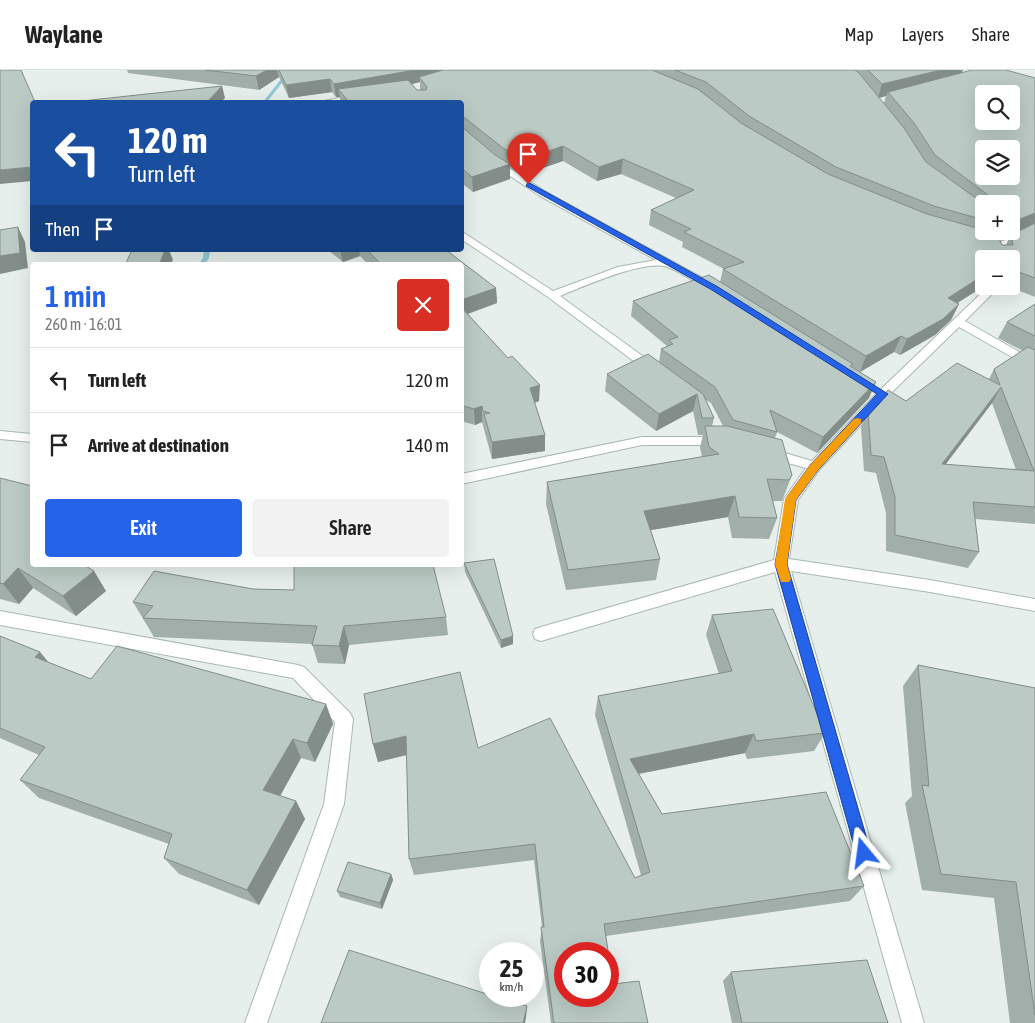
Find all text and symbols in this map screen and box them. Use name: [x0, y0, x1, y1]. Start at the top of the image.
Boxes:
text: Waylane: [25, 21, 103, 48]
text: Map: [844, 24, 873, 45]
text: Layers: [901, 24, 944, 45]
text: Share: [972, 24, 1010, 45]
map controls: [975, 85, 1020, 295]
button: search: [975, 85, 1020, 130]
icon: left: [45, 120, 110, 185]
text: 120 m: [128, 120, 207, 160]
pin: [507, 133, 549, 184]
icon: arrive: [514, 140, 542, 168]
button: layers: [975, 140, 1020, 185]
text: Turn left: [128, 161, 195, 187]
button: +: [975, 195, 1020, 240]
icon: arrive: [90, 215, 118, 243]
text: Then: [45, 218, 80, 240]
button: −: [975, 250, 1020, 295]
text: 1 min: [45, 279, 106, 313]
button: close: [397, 279, 449, 331]
text: 260 m · 16:01: [45, 315, 122, 333]
icon: left: [45, 366, 73, 394]
text: Turn left: [88, 369, 146, 391]
text: 120 m: [406, 369, 449, 391]
icon: arrive: [45, 431, 73, 459]
text: Arrive at destination: [88, 434, 229, 456]
text: 140 m: [406, 434, 449, 456]
button: Exit: [45, 499, 242, 557]
button: Share: [252, 499, 449, 557]
position arrow: [837, 826, 889, 878]
speed limit sign: 30: [554, 942, 619, 1007]
text: 25: [500, 954, 523, 982]
text: km/h: [500, 980, 523, 994]

